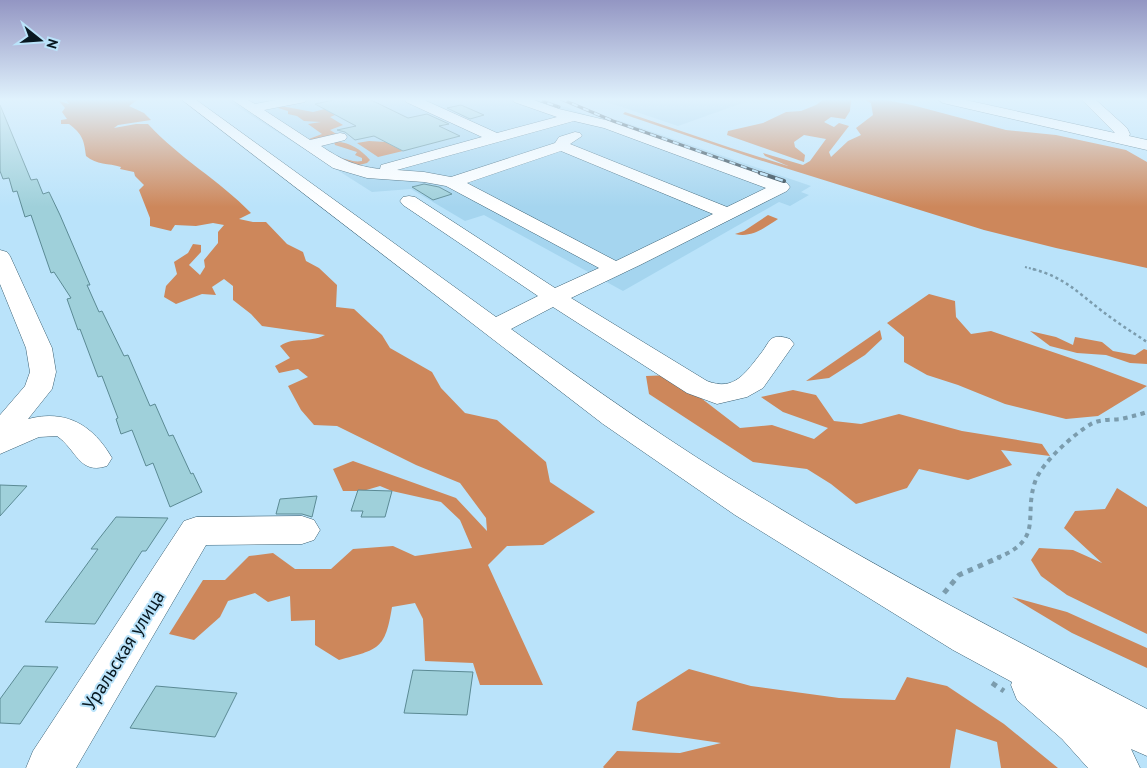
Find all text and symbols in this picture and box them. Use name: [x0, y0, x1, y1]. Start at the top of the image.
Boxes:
north arrow: [15, 15, 65, 65]
text: N: [42, 37, 62, 51]
street label: Уральская улица: [77, 586, 169, 714]

